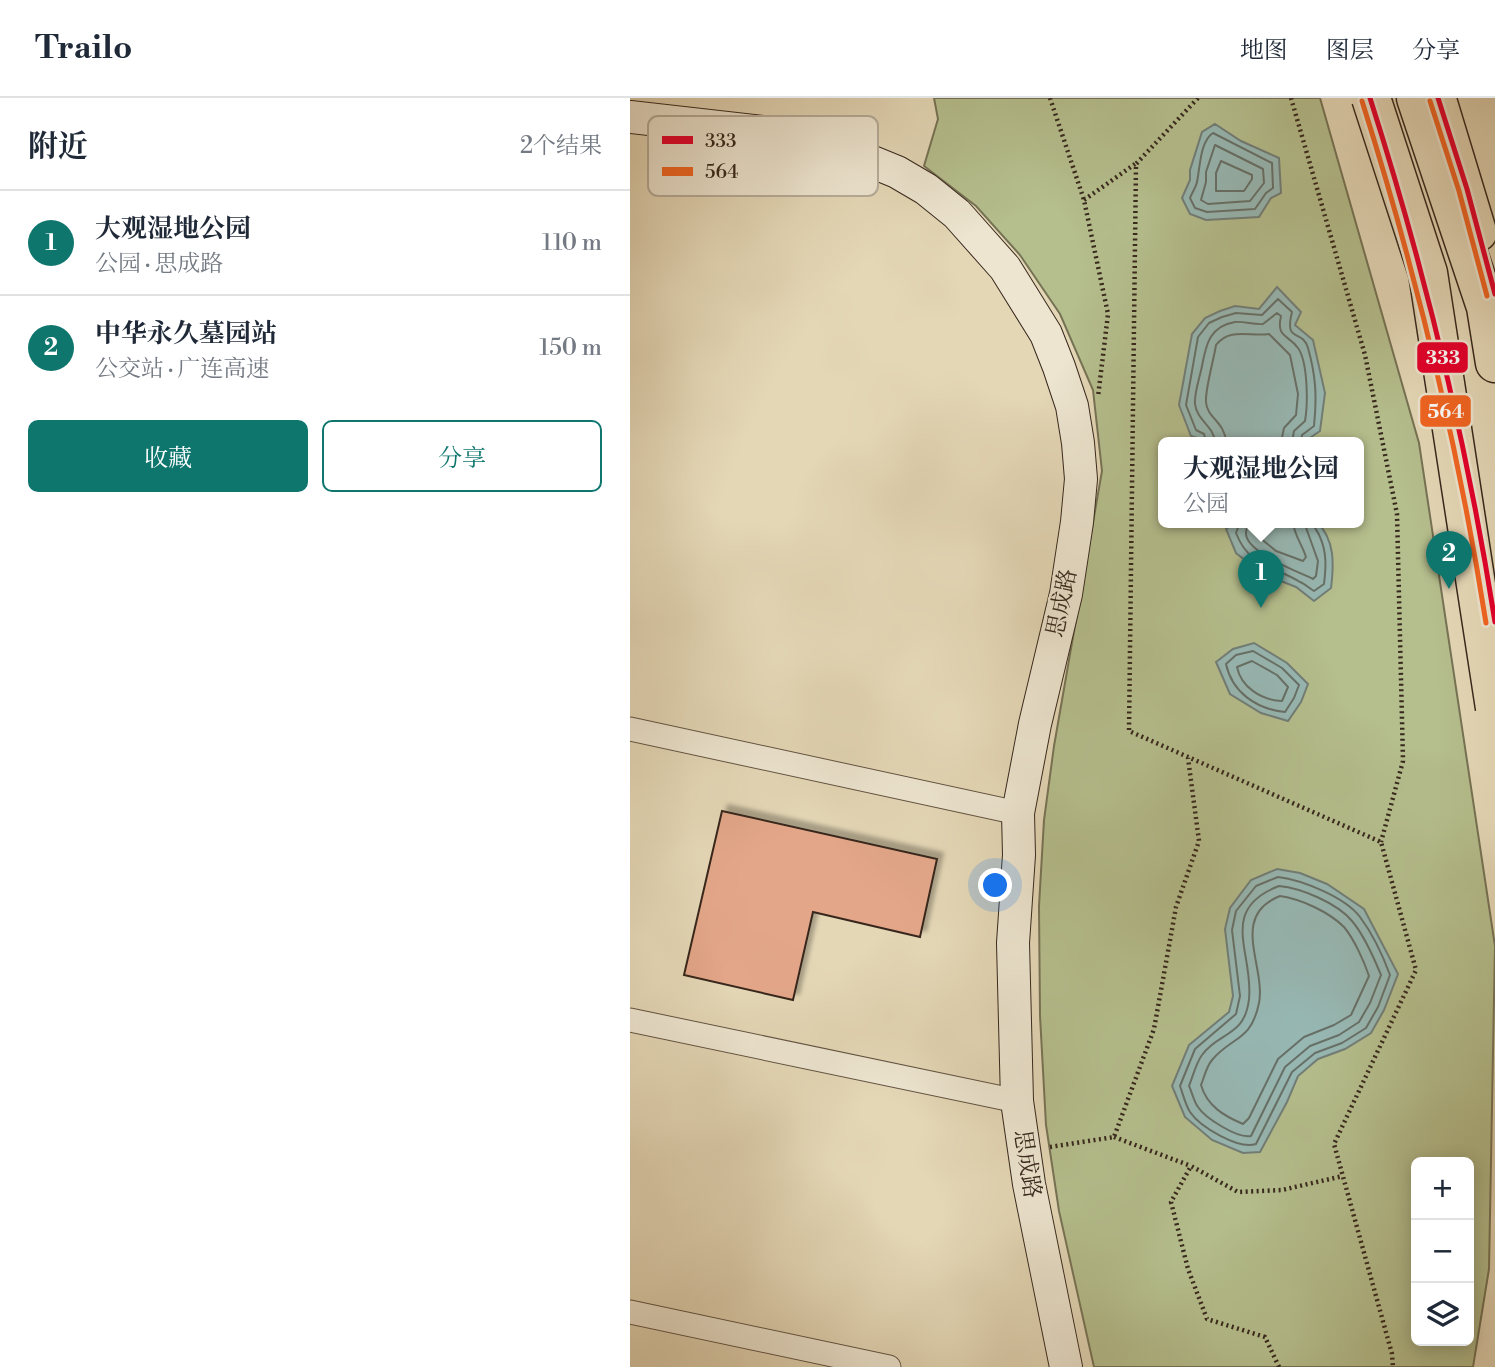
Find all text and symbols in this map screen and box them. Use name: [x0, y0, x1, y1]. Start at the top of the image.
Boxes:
text: Trailo: [35, 28, 132, 69]
text: 地图: [1240, 36, 1288, 66]
text: 图层: [1326, 36, 1374, 66]
text: 分享: [1412, 36, 1460, 66]
legend: [648, 116, 878, 196]
text: 附近: [28, 128, 88, 166]
text: 333: [705, 129, 736, 153]
text: 2个结果: [520, 132, 602, 160]
text: 564: [705, 160, 739, 184]
text: 大观湿地公园: [95, 213, 251, 245]
text: 1: [45, 229, 57, 257]
text: 110 m: [542, 229, 602, 257]
text: 公园 · 思成路: [95, 250, 223, 278]
text: 中华永久墓园站: [95, 318, 277, 350]
text: 2: [44, 334, 58, 362]
text: 150 m: [539, 334, 602, 362]
line badge: 333: [1416, 341, 1469, 374]
text: 333: [1426, 346, 1460, 370]
text: 公交站 · 广连高速: [95, 355, 269, 383]
line badge: 564: [1419, 394, 1472, 428]
text: 564: [1428, 400, 1465, 424]
button: 收藏: [28, 420, 308, 492]
button: 分享: [322, 420, 602, 492]
popup: [1158, 437, 1364, 528]
text: 大观湿地公园: [1183, 453, 1339, 485]
text: 公园: [1183, 490, 1229, 518]
pin: 2: [1426, 531, 1472, 589]
pin: 1: [1238, 550, 1284, 608]
street label: 思成路: [1041, 566, 1083, 640]
your location: [978, 868, 1012, 902]
street label: 思成路: [1008, 1128, 1046, 1200]
map controls: [1411, 1157, 1474, 1346]
button: +: [1411, 1157, 1474, 1220]
button: −: [1411, 1220, 1474, 1283]
button: layers: [1411, 1283, 1474, 1346]

